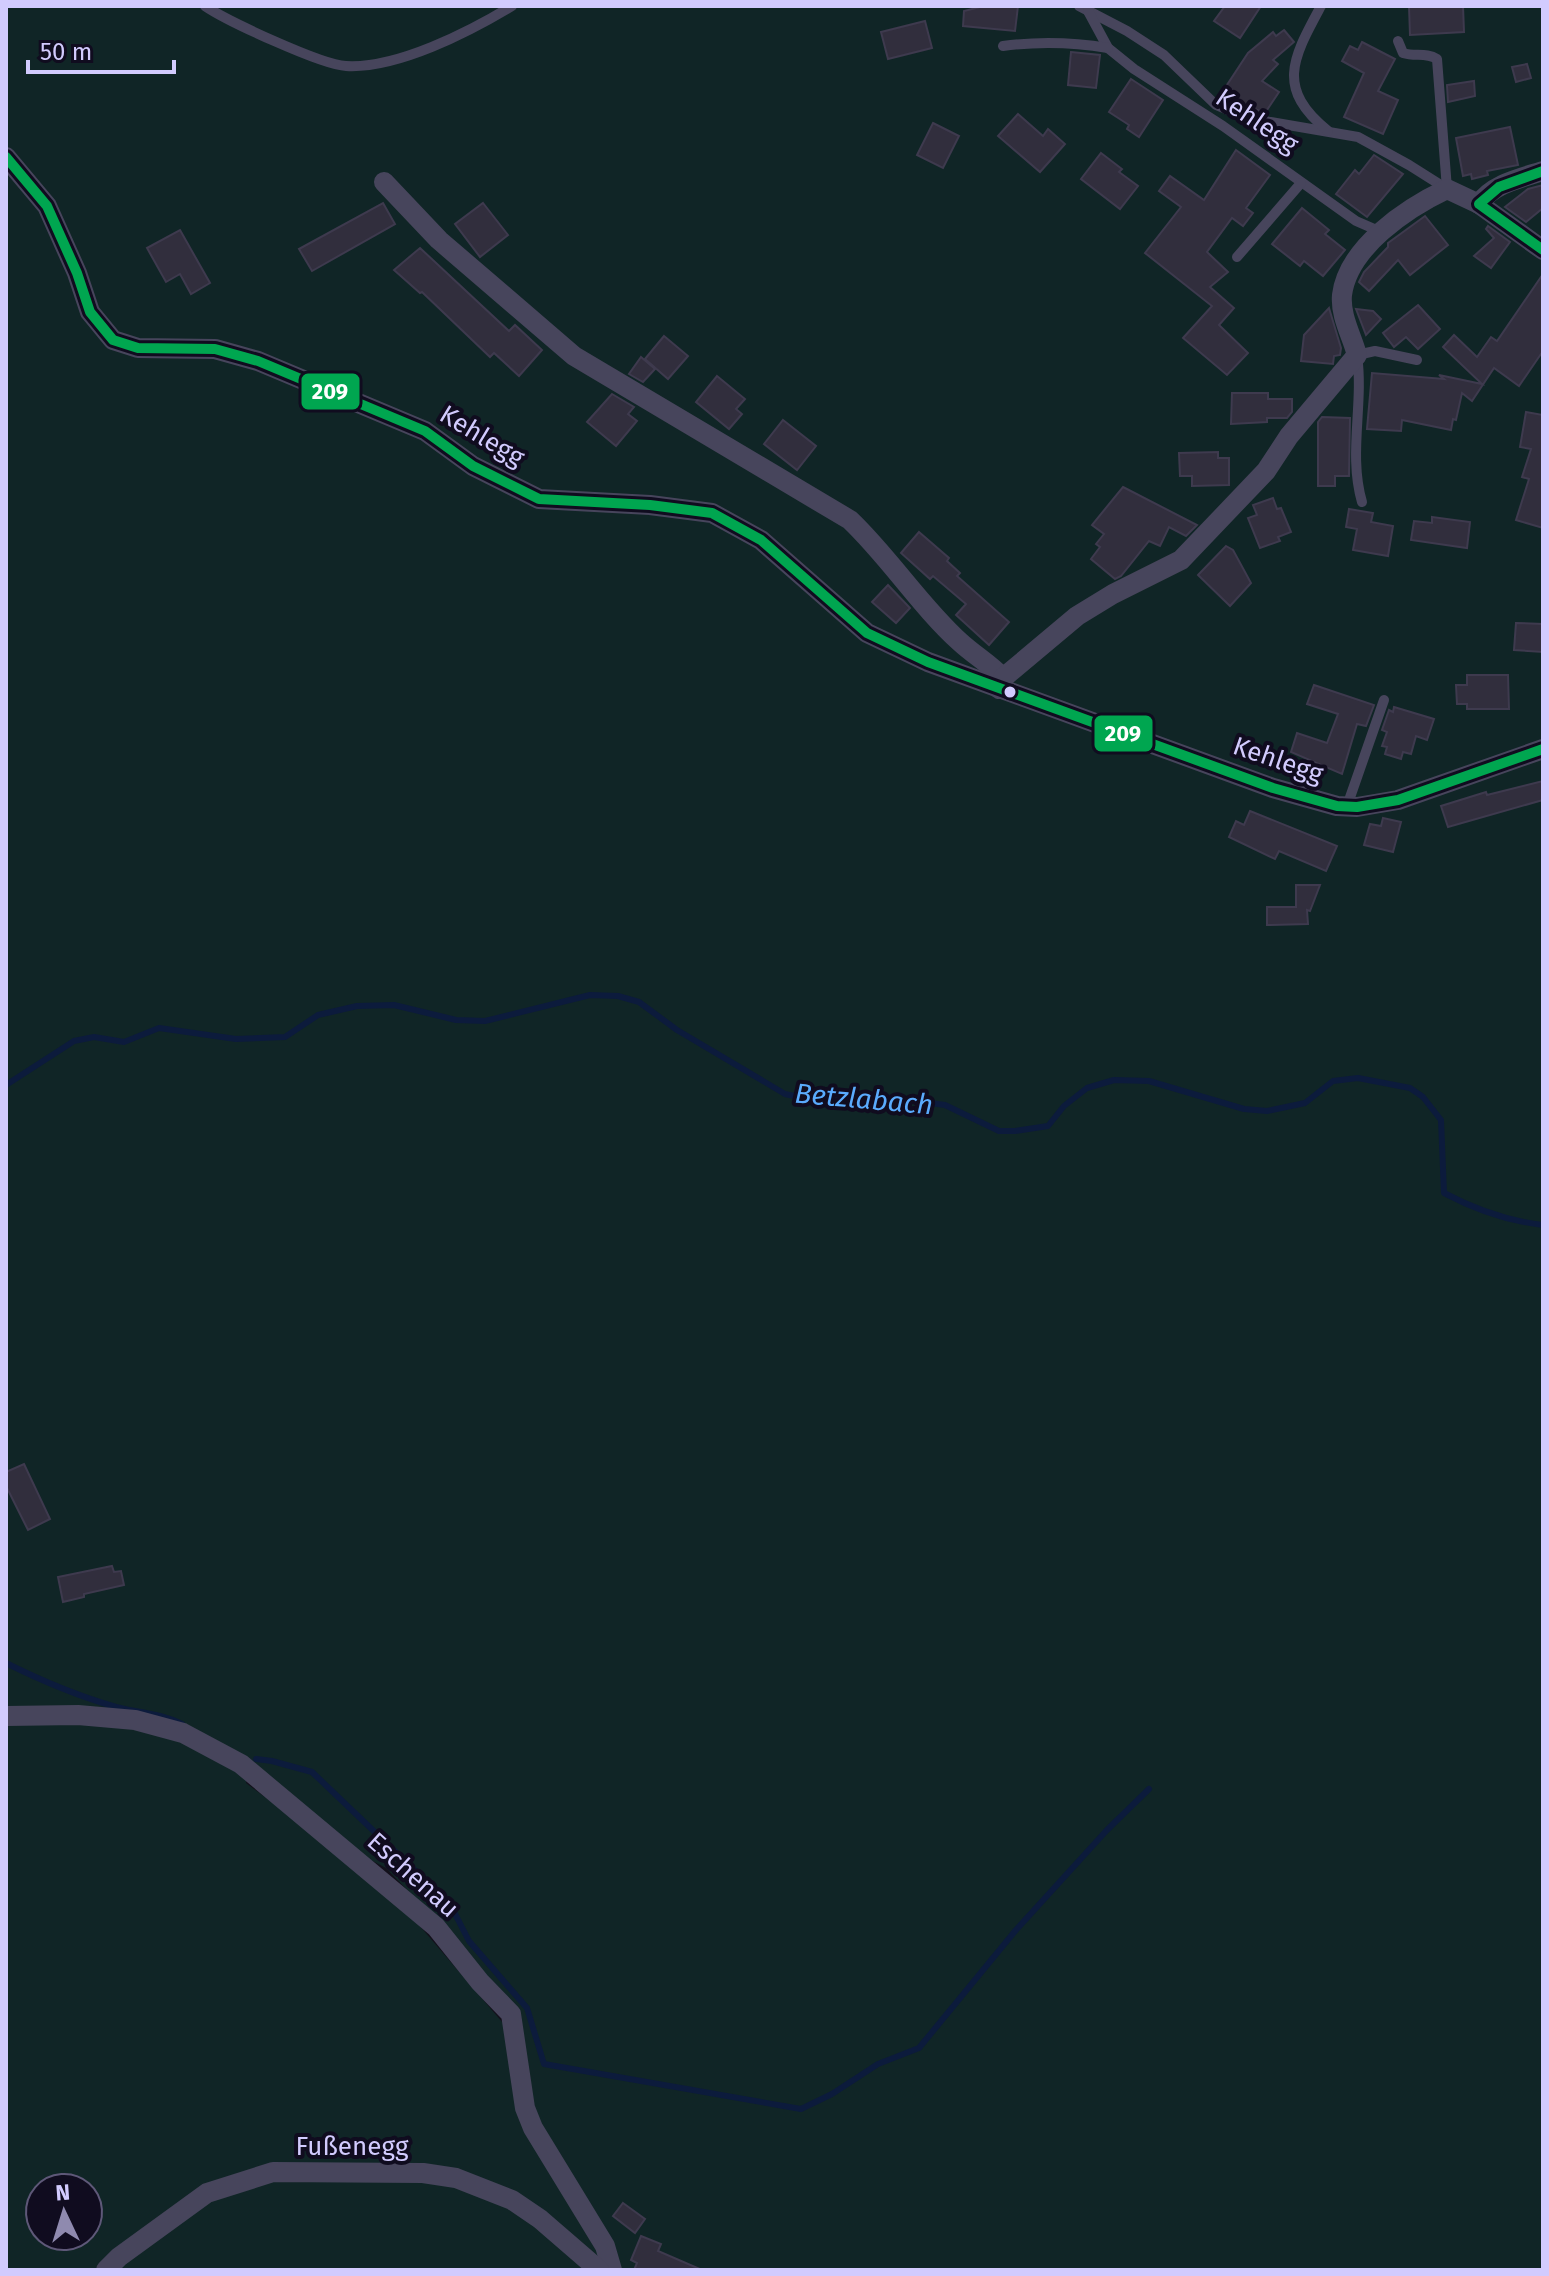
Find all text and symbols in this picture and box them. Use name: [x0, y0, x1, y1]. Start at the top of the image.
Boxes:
scale bar: [28, 24, 174, 74]
text: 50 m: [40, 38, 92, 66]
street label: Kehlegg: [1210, 82, 1305, 160]
line badge: 209: [300, 372, 361, 411]
text: 209: [312, 378, 348, 405]
street label: Kehlegg: [434, 399, 530, 473]
unlabelled marker: [1002, 684, 1018, 700]
line badge: 209: [1093, 714, 1154, 753]
text: 209: [1105, 720, 1141, 747]
street label: Kehlegg: [1229, 730, 1327, 790]
water label: Betzlabach: [793, 1077, 935, 1121]
street label: Eschenau: [361, 1826, 465, 1924]
street label: Fußenegg: [296, 2131, 409, 2162]
north arrow: [24, 2172, 104, 2252]
text: N: [54, 2179, 71, 2207]

